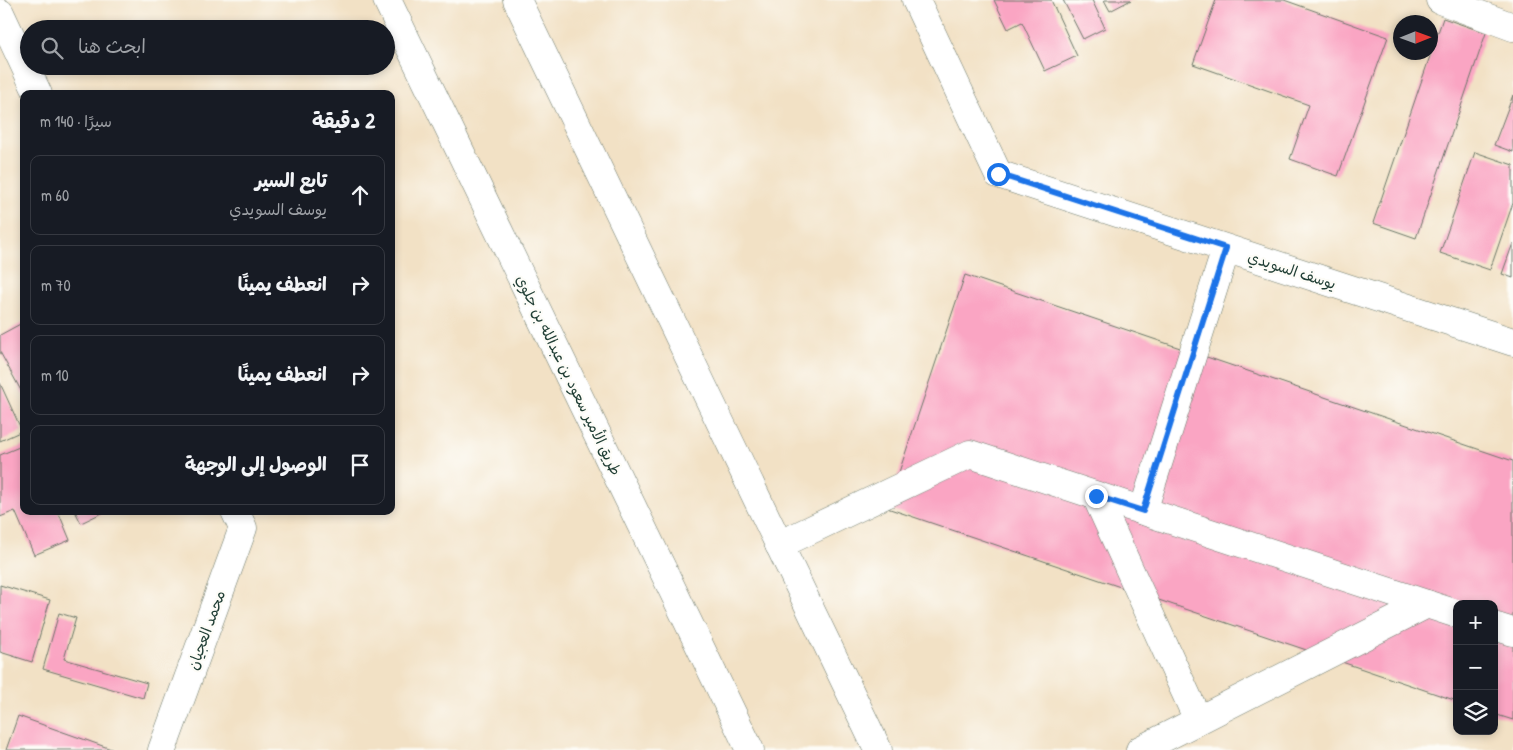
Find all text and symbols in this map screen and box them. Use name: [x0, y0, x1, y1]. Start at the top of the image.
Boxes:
north arrow: [1393, 15, 1438, 60]
search box: [20, 20, 395, 75]
text: ابحث هنا: [78, 33, 146, 59]
icon: search: [38, 34, 66, 62]
text: 2 دقيقة: [312, 106, 375, 135]
text: سيرًا · 140 m: [40, 110, 112, 132]
route start: [987, 163, 1010, 186]
text: تابع السير: [255, 167, 327, 193]
icon: ahead: [346, 181, 374, 209]
text: 60 m: [41, 184, 69, 206]
text: يوسف السويدي: [229, 198, 327, 220]
street label: يوسف السويدي: [1245, 246, 1339, 295]
text: انعطف يمينًا: [238, 271, 327, 297]
icon: right: [346, 271, 374, 299]
street label: طريق الأمير سعود بن عبدالله بن جلوي: [510, 271, 627, 479]
text: 70 m: [41, 274, 71, 296]
text: انعطف يمينًا: [238, 361, 327, 387]
icon: right: [346, 361, 374, 389]
text: 10 m: [41, 364, 69, 386]
text: الوصول إلى الوجهة: [185, 451, 327, 477]
icon: arrive: [346, 451, 374, 479]
route end: [1085, 485, 1108, 508]
street label: محمد العجيان: [182, 587, 230, 673]
map controls: [1453, 600, 1498, 735]
button: +: [1453, 600, 1498, 645]
button: −: [1453, 645, 1498, 690]
button: layers: [1453, 690, 1498, 735]

